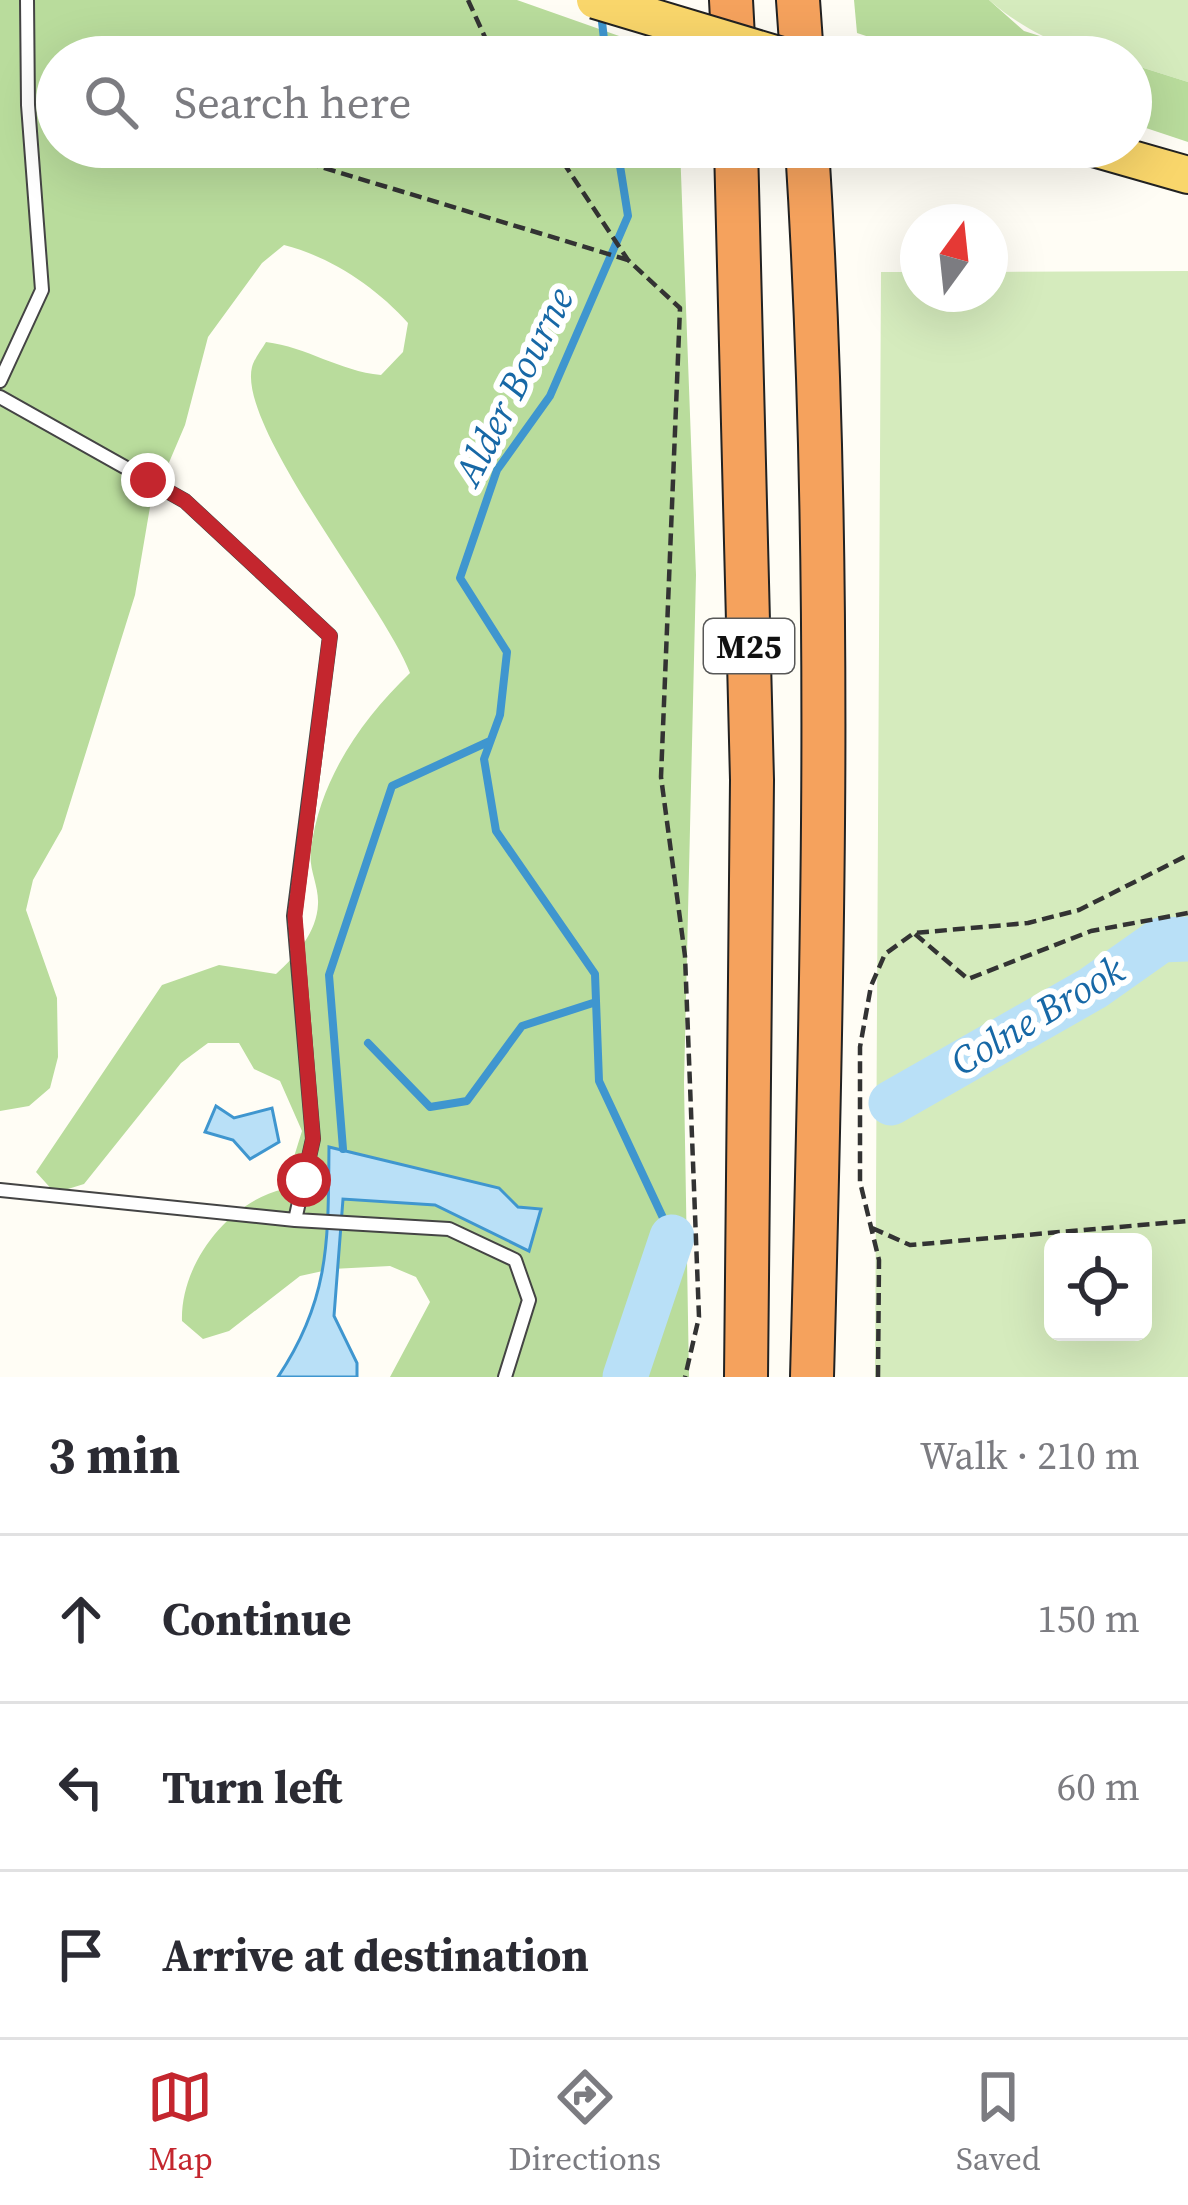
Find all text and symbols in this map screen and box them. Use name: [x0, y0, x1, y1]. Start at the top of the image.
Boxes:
search box: [36, 36, 1152, 168]
icon: search: [78, 69, 144, 135]
text: Search here: [174, 71, 411, 133]
north arrow: [900, 204, 1008, 312]
water label: Alder Bourne: [440, 278, 586, 496]
route end: [121, 453, 175, 507]
road number: M25: [704, 619, 794, 673]
water label: Colne Brook: [941, 943, 1134, 1088]
route start: [277, 1153, 331, 1207]
map controls: [1044, 1233, 1152, 1341]
button: locate: [1044, 1233, 1152, 1341]
text: 3 min: [48, 1420, 180, 1490]
text: Walk · 210 m: [920, 1429, 1140, 1482]
icon: ahead: [48, 1586, 114, 1652]
text: Continue: [162, 1588, 351, 1650]
text: 150 m: [1037, 1592, 1140, 1645]
icon: left: [48, 1754, 114, 1820]
text: Turn left: [162, 1756, 342, 1818]
text: 60 m: [1057, 1760, 1140, 1813]
icon: arrive: [48, 1922, 114, 1988]
text: Arrive at destination: [162, 1924, 589, 1986]
tab: Map: [147, 2064, 213, 2181]
tab: Directions: [508, 2064, 661, 2181]
tab: Saved: [956, 2064, 1041, 2181]

